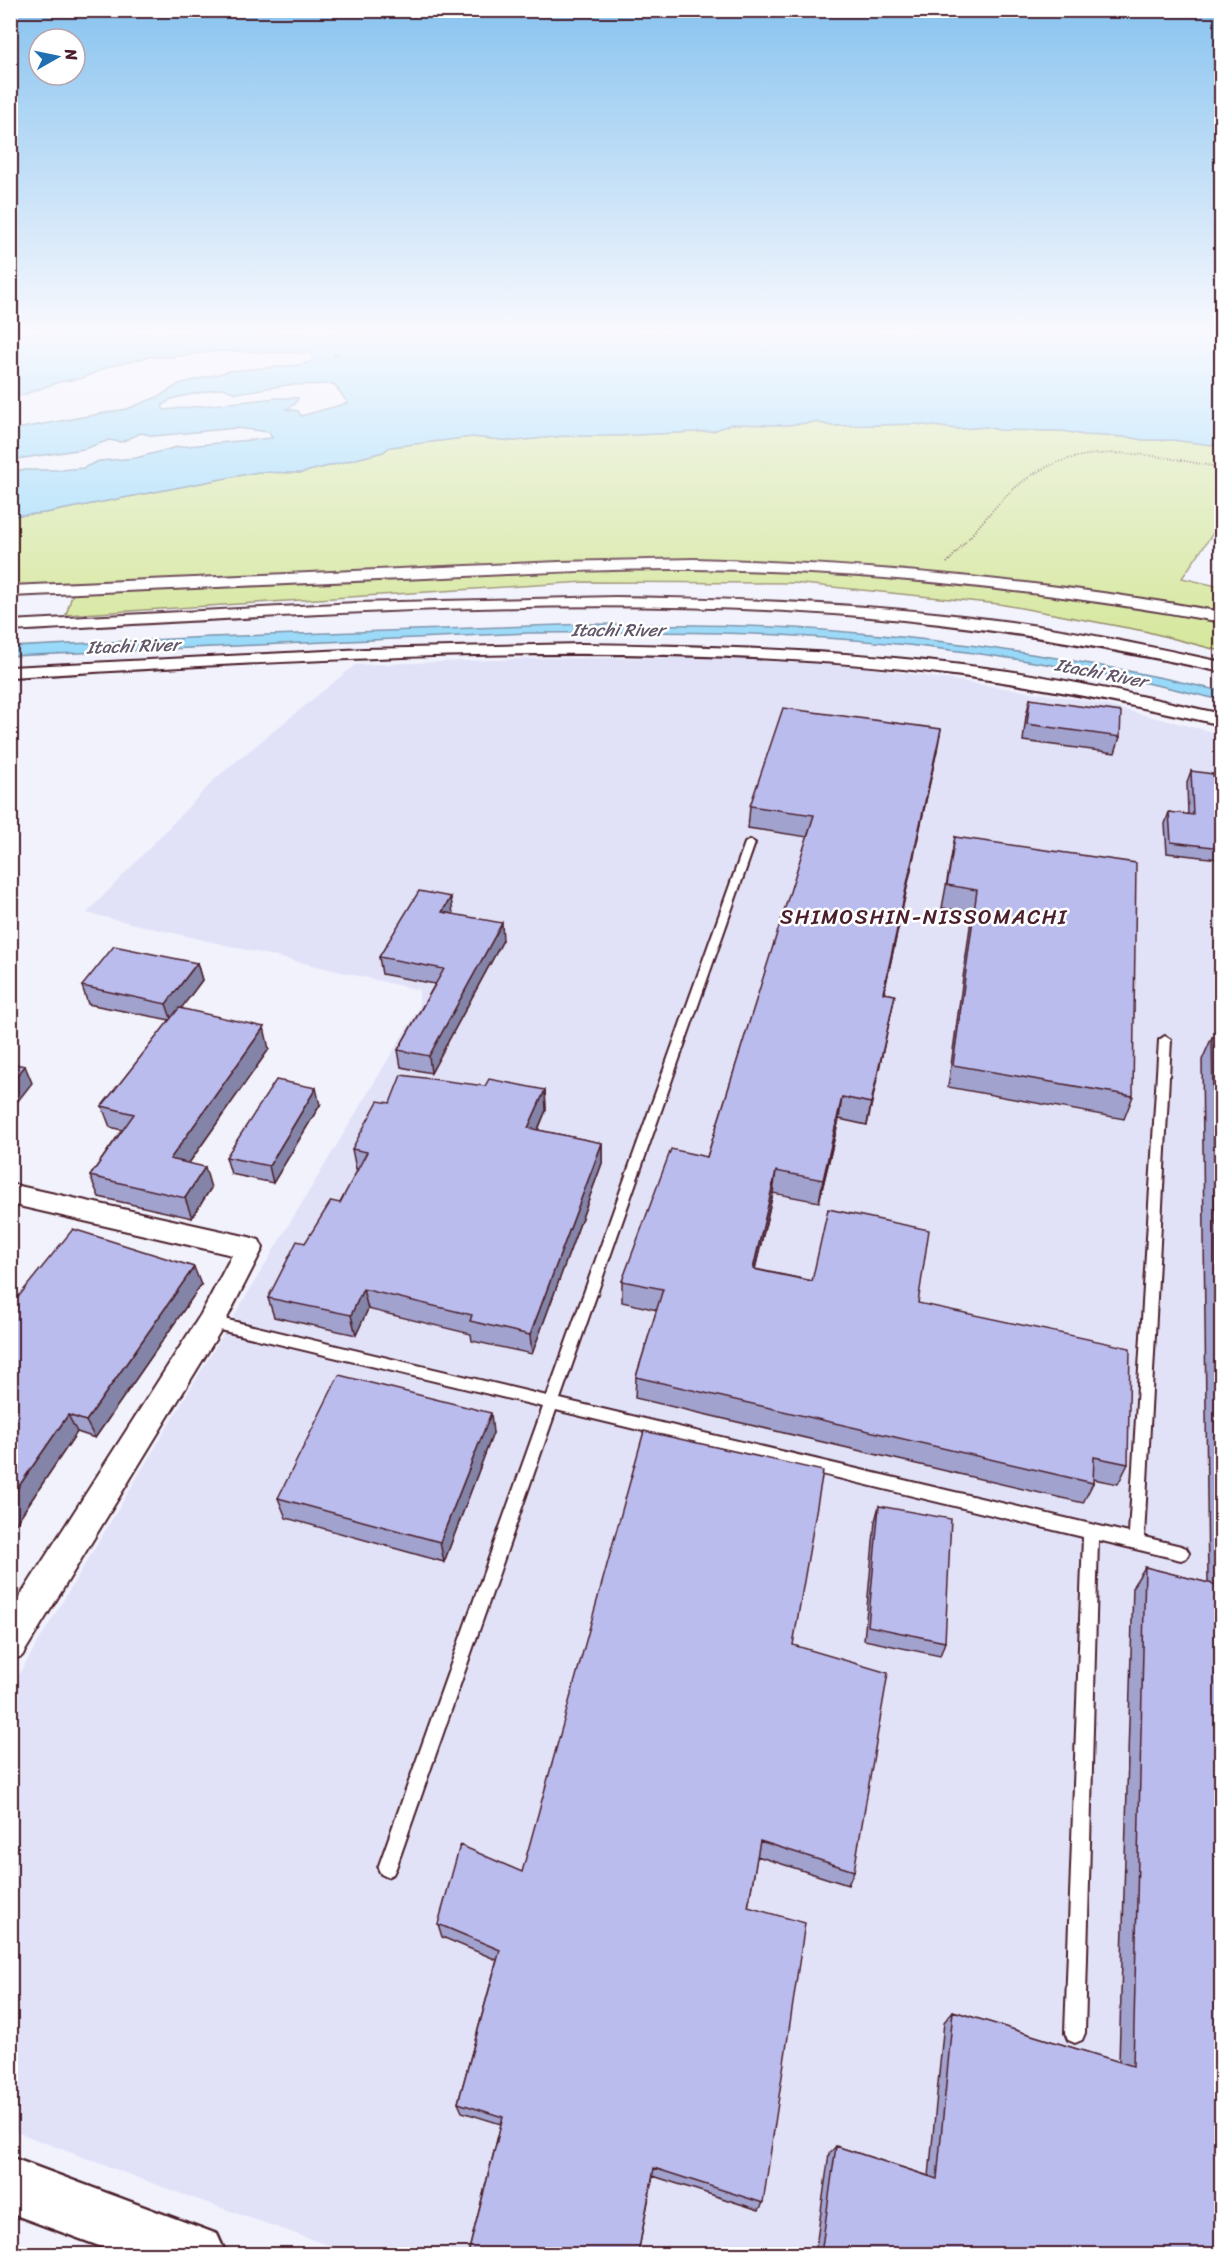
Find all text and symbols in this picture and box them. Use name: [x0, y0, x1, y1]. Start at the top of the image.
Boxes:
north arrow: [27, 27, 87, 87]
text: N: [56, 46, 87, 63]
water label: Itachi River: [571, 614, 668, 646]
water label: Itachi River: [85, 628, 184, 664]
water label: Itachi River: [1051, 648, 1153, 698]
district label: SHIMOSHIN-NISSOMACHI: [780, 898, 1068, 936]

